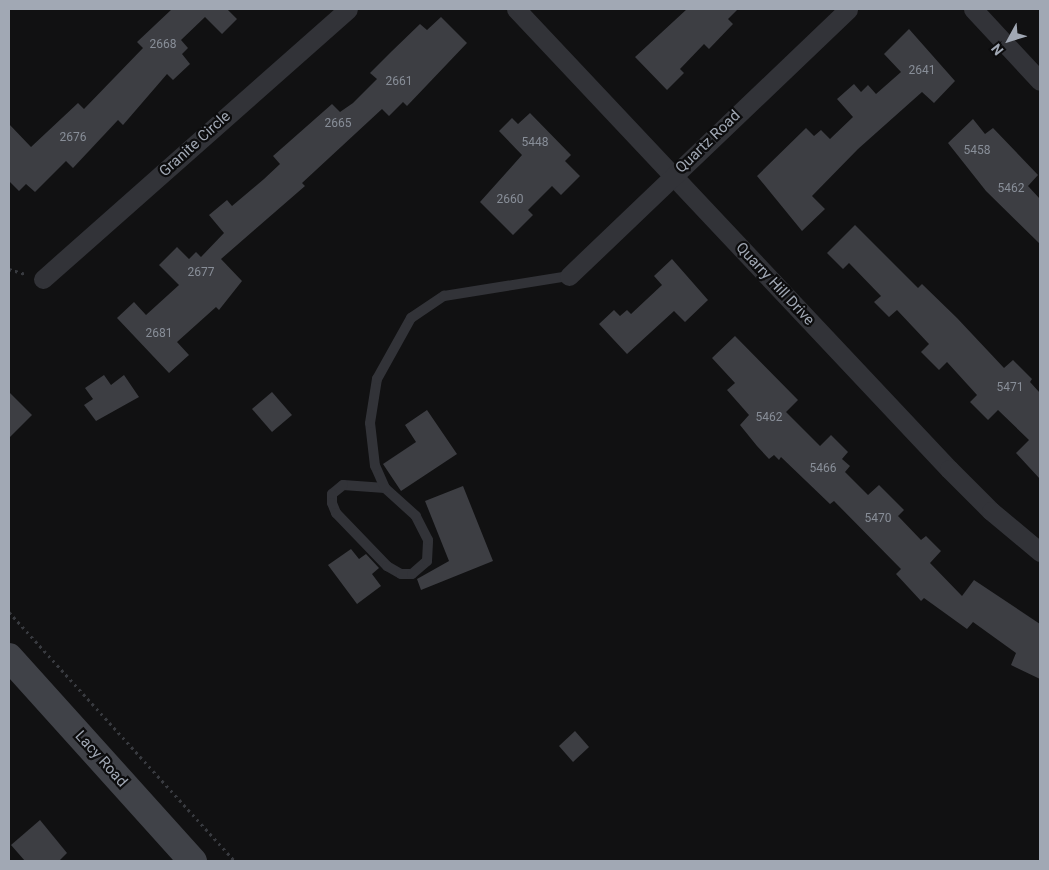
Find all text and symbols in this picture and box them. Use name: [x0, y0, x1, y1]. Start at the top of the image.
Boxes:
north arrow: [984, 15, 1034, 65]
house number: 2668: [150, 38, 176, 52]
text: N: [988, 41, 1007, 58]
house number: 2641: [909, 64, 935, 78]
house number: 2661: [386, 75, 412, 89]
street label: Granite Circle: [156, 107, 234, 181]
street label: Quartz Road: [672, 107, 744, 177]
house number: 2665: [325, 117, 351, 131]
house number: 2676: [60, 131, 86, 145]
house number: 5448: [522, 136, 548, 150]
house number: 5458: [964, 144, 990, 158]
house number: 5462: [998, 182, 1024, 196]
house number: 2660: [497, 193, 523, 207]
street label: Quarry Hill Drive: [732, 239, 818, 329]
house number: 2677: [188, 266, 214, 280]
house number: 2681: [146, 327, 172, 341]
house number: 5471: [997, 381, 1023, 395]
house number: 5462: [756, 411, 782, 425]
house number: 5466: [810, 462, 836, 476]
house number: 5470: [865, 512, 891, 526]
street label: Lacy Road: [71, 727, 131, 791]

